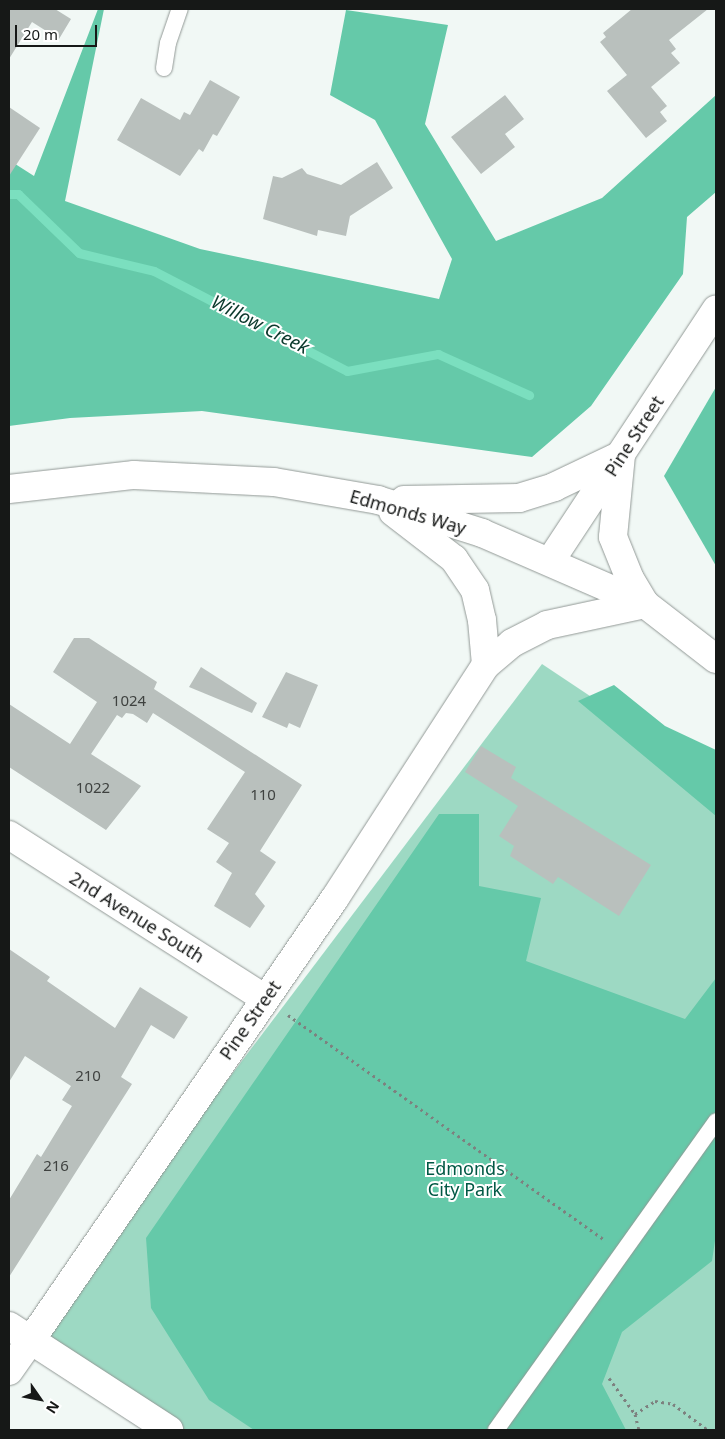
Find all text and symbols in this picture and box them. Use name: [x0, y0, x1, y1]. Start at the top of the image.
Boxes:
scale bar: [18, 15, 100, 47]
text: 20 m: [23, 24, 58, 44]
water label: Willow Creek: [207, 291, 313, 359]
street label: Pine Street: [600, 392, 668, 480]
street label: Edmonds Way: [347, 485, 469, 539]
house number: 1024: [112, 692, 146, 710]
house number: 1022: [76, 779, 110, 797]
house number: 110: [250, 786, 276, 804]
street label: 2nd Avenue South: [66, 867, 208, 967]
street label: Pine Street: [215, 976, 285, 1064]
house number: 210: [75, 1067, 101, 1085]
house number: 216: [43, 1157, 69, 1175]
park label: Edmonds City Park: [425, 1158, 505, 1200]
north arrow: [15, 1374, 65, 1424]
text: N: [42, 1397, 64, 1417]

